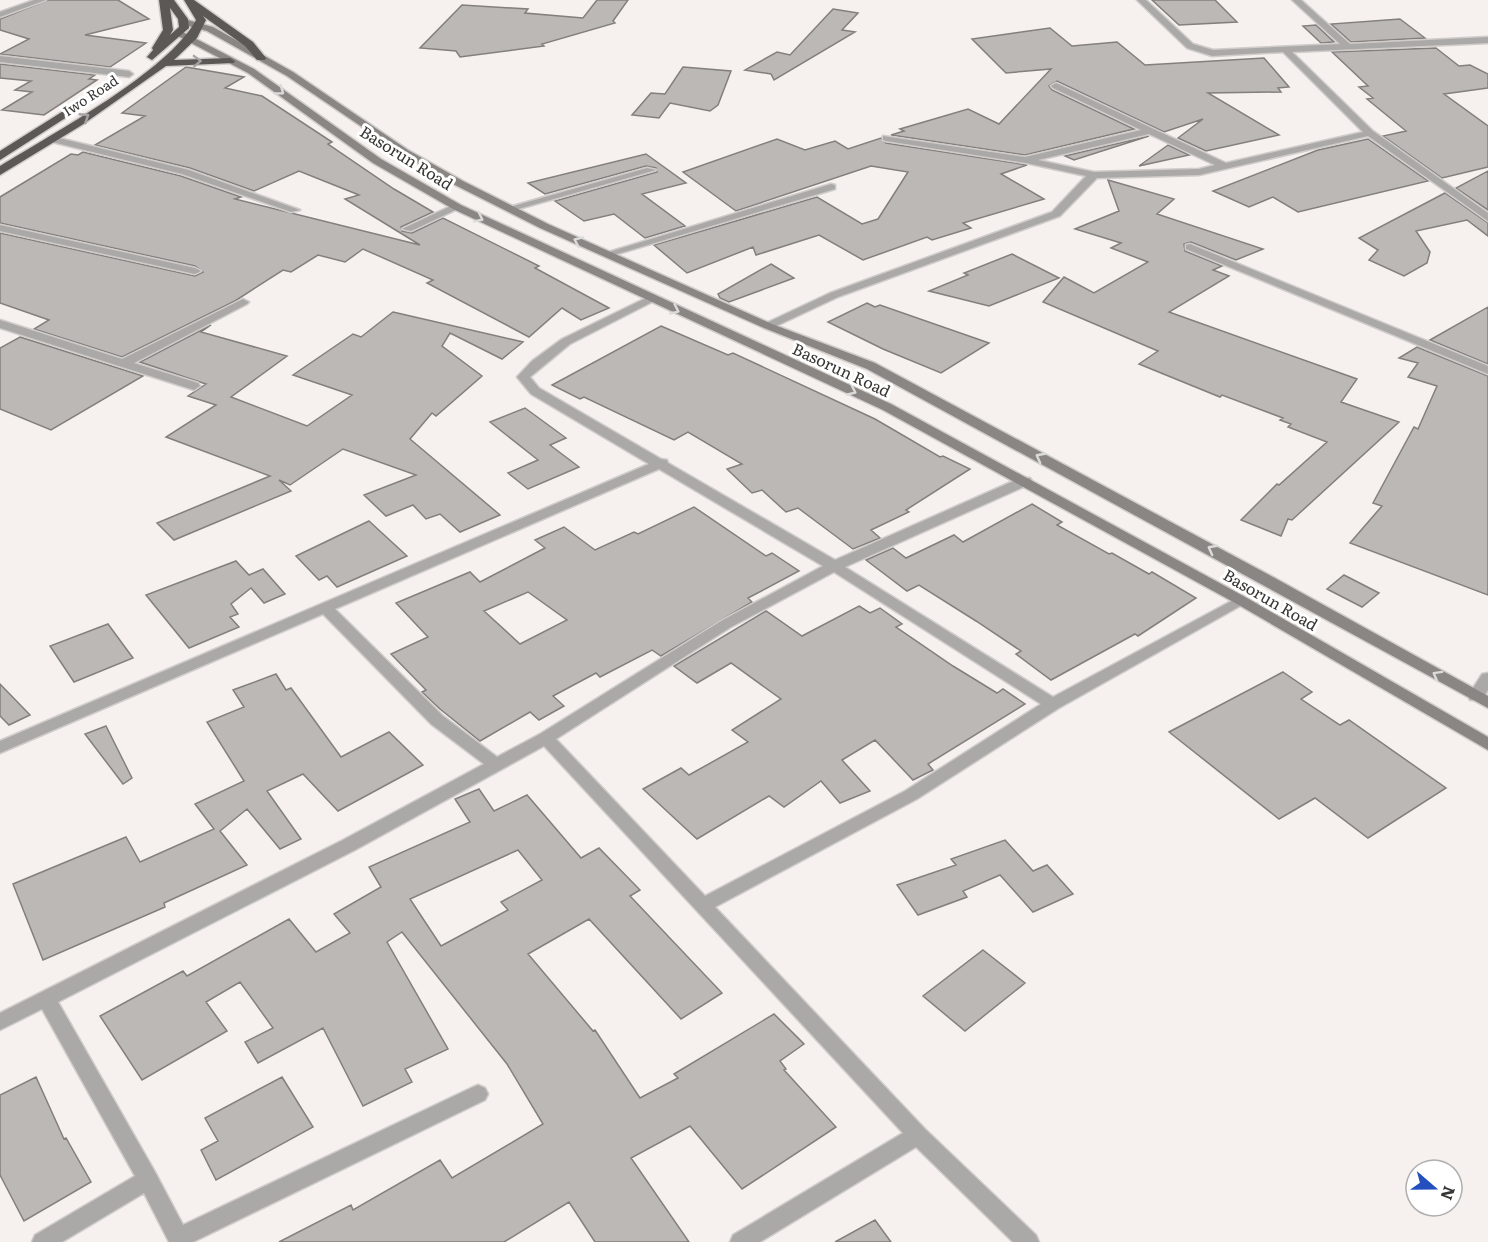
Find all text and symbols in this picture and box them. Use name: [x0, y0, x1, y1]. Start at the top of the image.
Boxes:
one-way arrow: [193, 55, 202, 67]
street label: Iwo Road: [58, 69, 122, 120]
one-way arrow: [273, 84, 284, 95]
one-way arrow: [78, 113, 89, 124]
street label: Basorun Road: [356, 119, 458, 195]
one-way arrow: [473, 211, 484, 223]
one-way arrow: [574, 237, 585, 249]
one-way arrow: [668, 303, 679, 315]
street label: Basorun Road: [789, 336, 895, 402]
one-way arrow: [845, 384, 856, 396]
one-way arrow: [1036, 453, 1046, 464]
one-way arrow: [1207, 545, 1218, 556]
street label: Basorun Road: [1219, 562, 1323, 636]
one-way arrow: [1433, 670, 1443, 682]
north arrow: [1404, 1158, 1464, 1218]
text: N: [1435, 1183, 1463, 1204]

